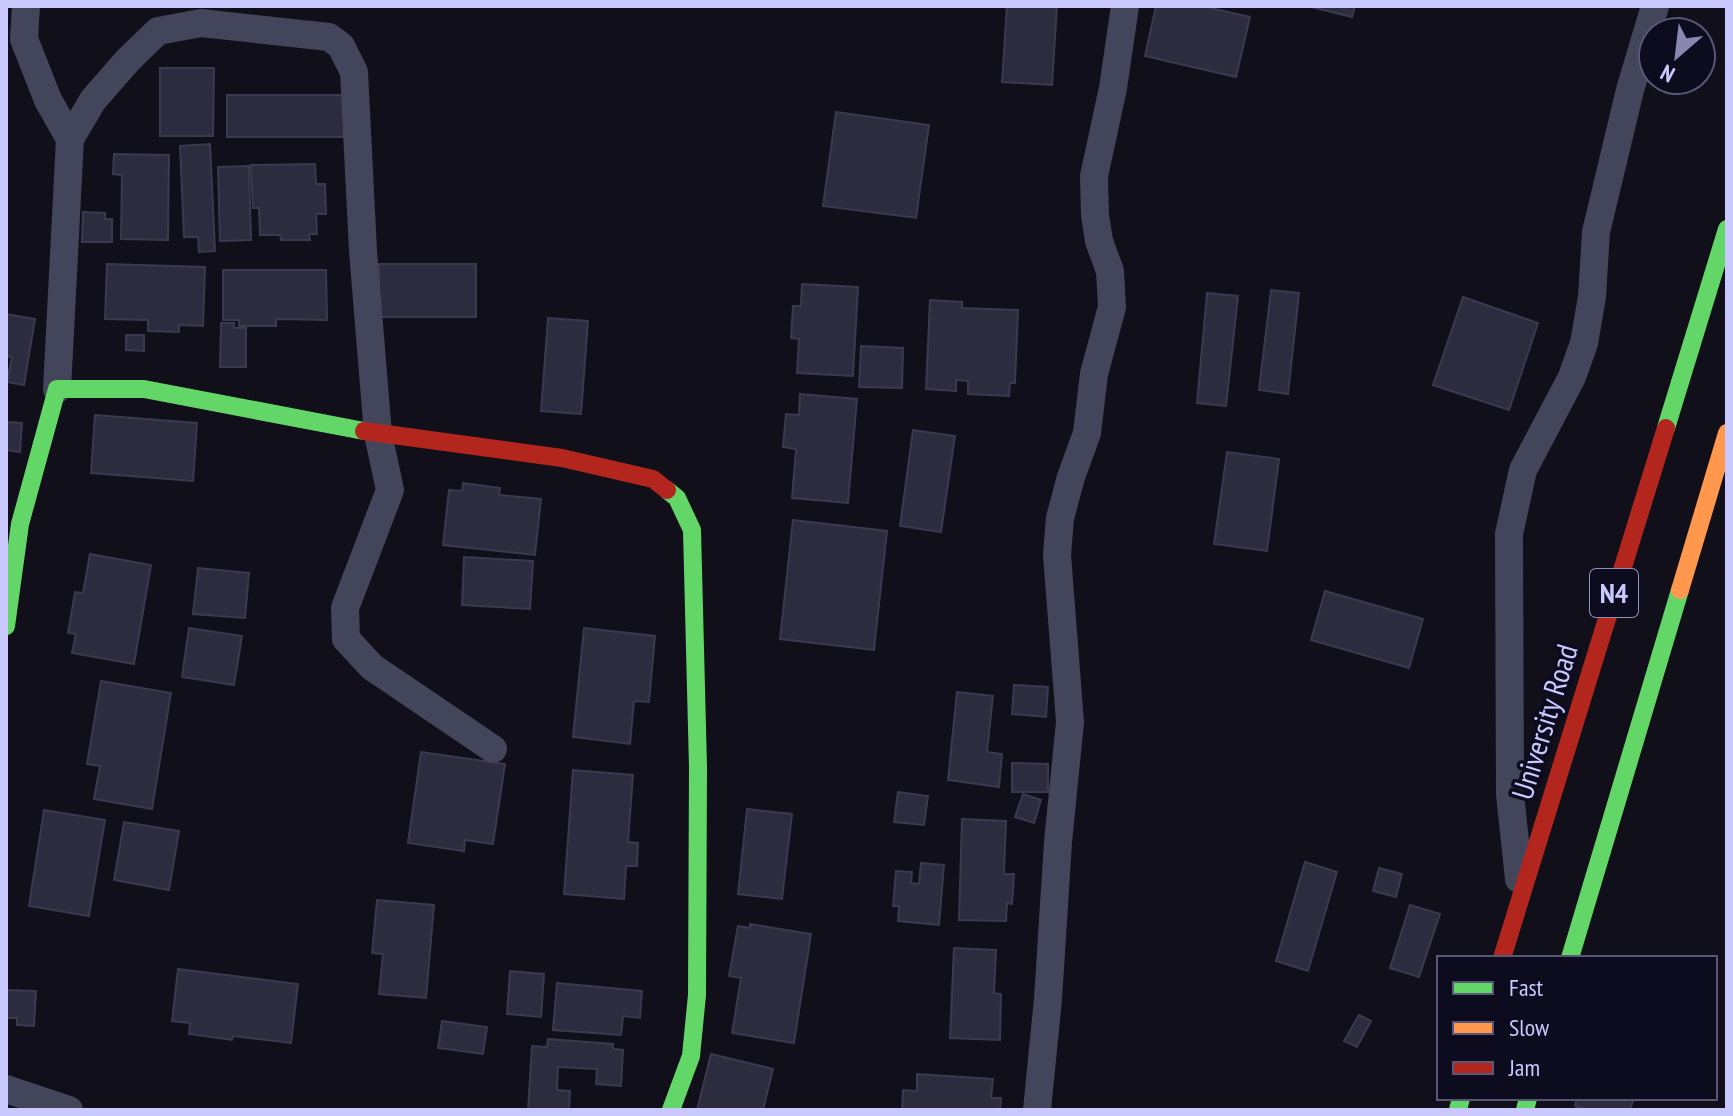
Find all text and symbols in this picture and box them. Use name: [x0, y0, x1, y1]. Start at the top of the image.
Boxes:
north arrow: [1637, 16, 1717, 96]
text: N: [1656, 59, 1679, 89]
road number: N4: [1590, 569, 1638, 617]
street label: University Road: [1501, 639, 1586, 804]
legend: [1437, 956, 1717, 1100]
text: Fast: [1509, 972, 1544, 1003]
text: Slow: [1509, 1012, 1550, 1043]
text: Jam: [1508, 1052, 1540, 1083]

